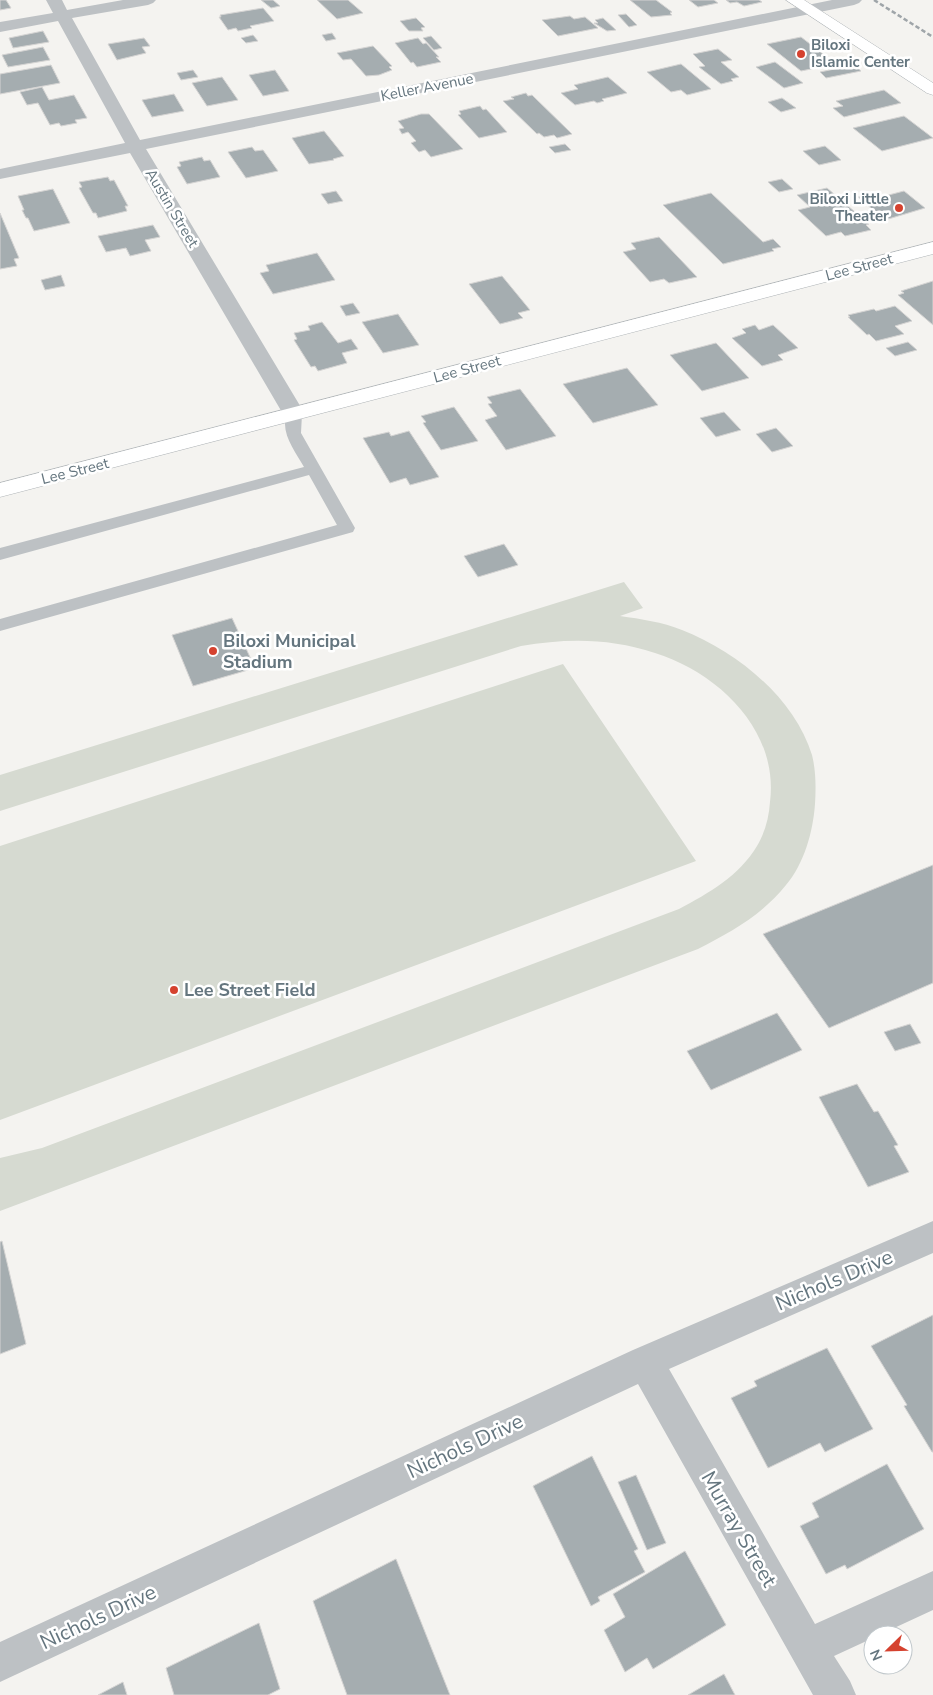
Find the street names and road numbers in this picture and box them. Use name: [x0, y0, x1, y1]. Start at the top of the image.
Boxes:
street label: Keller Avenue: [379, 68, 475, 106]
street label: Austin Street: [141, 165, 204, 252]
street label: Lee Street: [823, 248, 896, 286]
street label: Lee Street: [431, 350, 504, 388]
street label: Lee Street: [39, 453, 112, 489]
street label: Nichols Drive: [771, 1243, 897, 1317]
street label: Nichols Drive: [402, 1407, 528, 1485]
street label: Murray Street: [695, 1466, 784, 1592]
street label: Nichols Drive: [35, 1578, 161, 1656]

